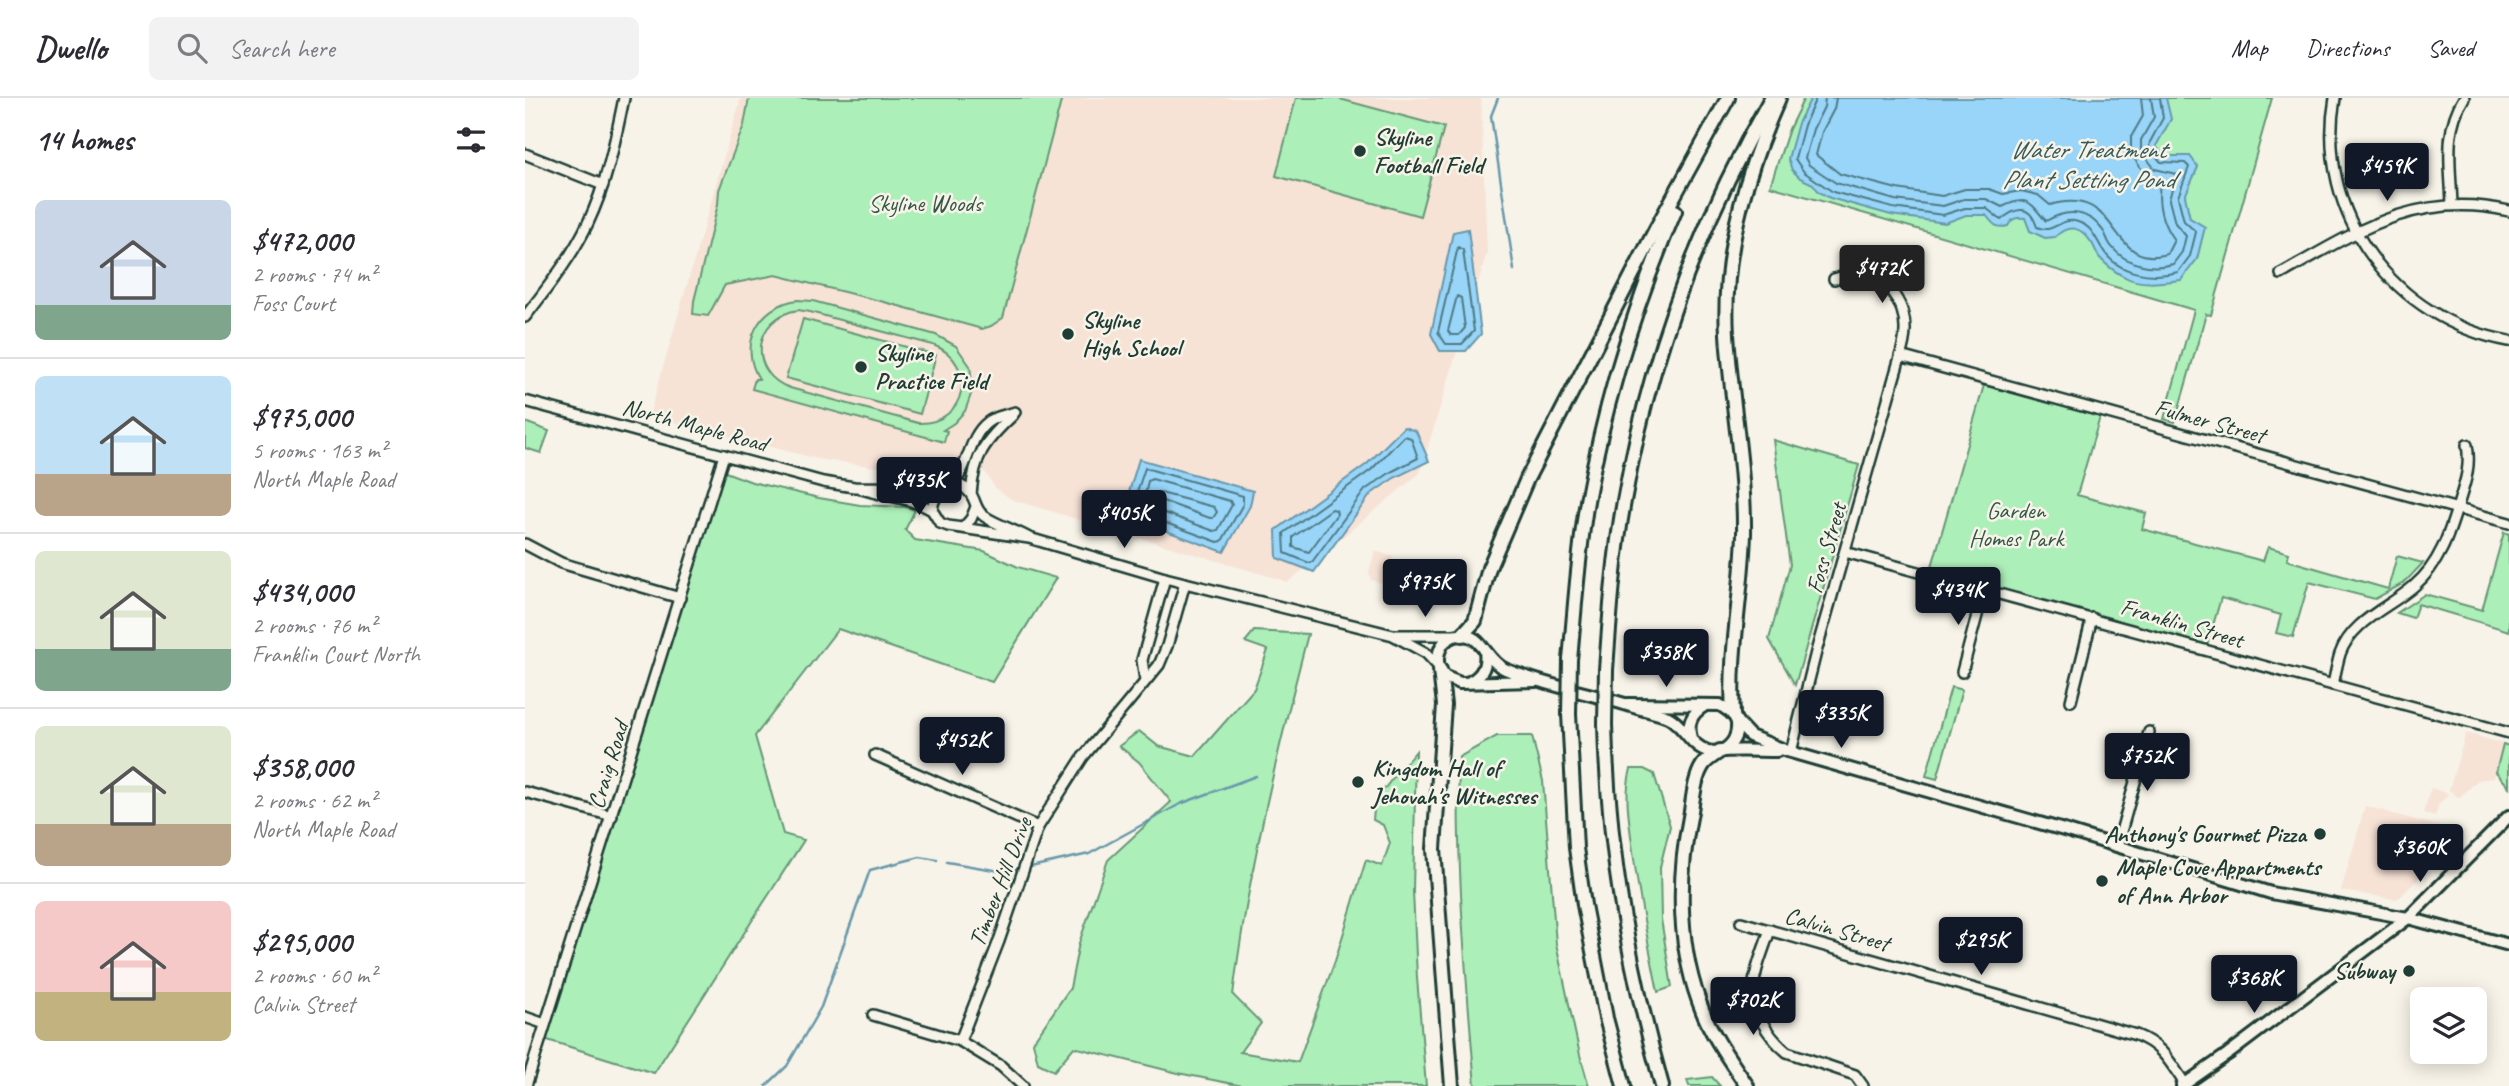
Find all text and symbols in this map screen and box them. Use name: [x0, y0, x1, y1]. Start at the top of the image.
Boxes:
search box: [149, 17, 639, 80]
text: Dwello: [35, 27, 107, 69]
icon: search: [173, 29, 211, 67]
text: Search here: [229, 32, 335, 65]
text: Map: [2231, 33, 2268, 63]
text: Directions: [2306, 33, 2389, 63]
text: Saved: [2427, 33, 2474, 63]
text: 14 homes: [35, 121, 133, 159]
icon: filters: [452, 121, 490, 159]
place label: Skyline Football Field: [1374, 122, 1488, 180]
water label: Water Treatment Plant Settling Pond: [2002, 133, 2182, 196]
marker: Skyline Football Field: [1352, 143, 1368, 159]
pin: $459K: [2338, 144, 2436, 203]
text: $459K: [2361, 151, 2413, 180]
park label: Skyline Woods: [868, 188, 984, 218]
text: $472,000: [252, 222, 352, 260]
icon: home: [91, 228, 175, 312]
pin: $472K: [1833, 246, 1931, 305]
text: $472K: [1856, 253, 1909, 282]
text: 2 rooms · 74 m²: [252, 260, 376, 289]
text: Foss Court: [252, 289, 335, 318]
place label: Skyline High School: [1082, 305, 1185, 363]
marker: Skyline High School: [1060, 326, 1076, 342]
place label: Skyline Practice Field: [875, 338, 992, 396]
marker: Skyline Practice Field: [853, 359, 869, 375]
street label: North Maple Road: [619, 391, 774, 460]
street label: Fulmer Street: [2152, 392, 2271, 451]
text: $975,000: [252, 398, 351, 436]
icon: home: [91, 404, 175, 488]
text: 5 rooms · 163 m²: [252, 436, 387, 465]
pin: $435K: [870, 458, 968, 517]
text: North Maple Road: [252, 465, 395, 494]
text: $435K: [893, 465, 945, 494]
pin: $405K: [1075, 490, 1173, 550]
park label: Garden Homes Park: [1969, 495, 2066, 553]
street label: Foss Street: [1799, 497, 1854, 597]
text: $405K: [1098, 498, 1150, 527]
pin: $975K: [1376, 560, 1474, 619]
text: $975K: [1399, 567, 1451, 596]
pin: $434K: [1909, 568, 2007, 627]
text: $434,000: [252, 573, 352, 611]
text: $434K: [1931, 575, 1985, 604]
icon: home: [91, 579, 175, 663]
street label: Franklin Street: [2117, 591, 2249, 655]
text: 2 rooms · 76 m²: [252, 611, 376, 640]
pin: $358K: [1617, 630, 1715, 689]
text: $358K: [1640, 637, 1692, 666]
text: Franklin Court North: [252, 640, 420, 669]
pin: $335K: [1792, 690, 1890, 750]
text: $335K: [1815, 698, 1867, 727]
street label: Craig Road: [581, 714, 636, 812]
pin: $452K: [913, 718, 1011, 777]
text: $452K: [936, 725, 988, 754]
pin: $752K: [2098, 734, 2196, 793]
text: $752K: [2121, 741, 2173, 770]
text: $358,000: [252, 748, 352, 786]
place label: Kingdom Hall of Jehovah's Witnesses: [1370, 753, 1539, 811]
icon: home: [91, 754, 175, 838]
marker: Kingdom Hall of Jehovah's Witnesses: [1350, 774, 1366, 790]
text: 2 rooms · 62 m²: [252, 786, 376, 815]
street label: Timber Hill Drive: [962, 811, 1039, 951]
text: North Maple Road: [252, 815, 395, 844]
place label: Anthony's Gourmet Pizza: [2104, 819, 2308, 849]
pin: $360K: [2371, 824, 2469, 884]
marker: Anthony's Gourmet Pizza: [2312, 826, 2328, 842]
text: $360K: [2393, 832, 2447, 861]
place label: Maple Cove Appartments of Ann Arbor: [2116, 852, 2323, 910]
marker: Maple Cove Appartments of Ann Arbor: [2094, 873, 2110, 889]
street label: Calvin Street: [1781, 900, 1896, 959]
pin: $295K: [1932, 918, 2030, 977]
text: $295,000: [252, 923, 352, 961]
text: $295K: [1955, 925, 2007, 954]
icon: home: [91, 929, 175, 1013]
pin: $368K: [2205, 956, 2303, 1015]
place label: Subway: [2334, 956, 2398, 986]
text: 2 rooms · 60 m²: [252, 961, 376, 990]
text: $368K: [2227, 963, 2281, 992]
marker: Subway: [2401, 963, 2417, 979]
pin: $702K: [1704, 978, 1802, 1037]
text: $702K: [1727, 985, 1780, 1014]
map controls: [2410, 987, 2487, 1064]
button: layers: [2410, 987, 2487, 1064]
text: Calvin Street: [252, 990, 355, 1019]

